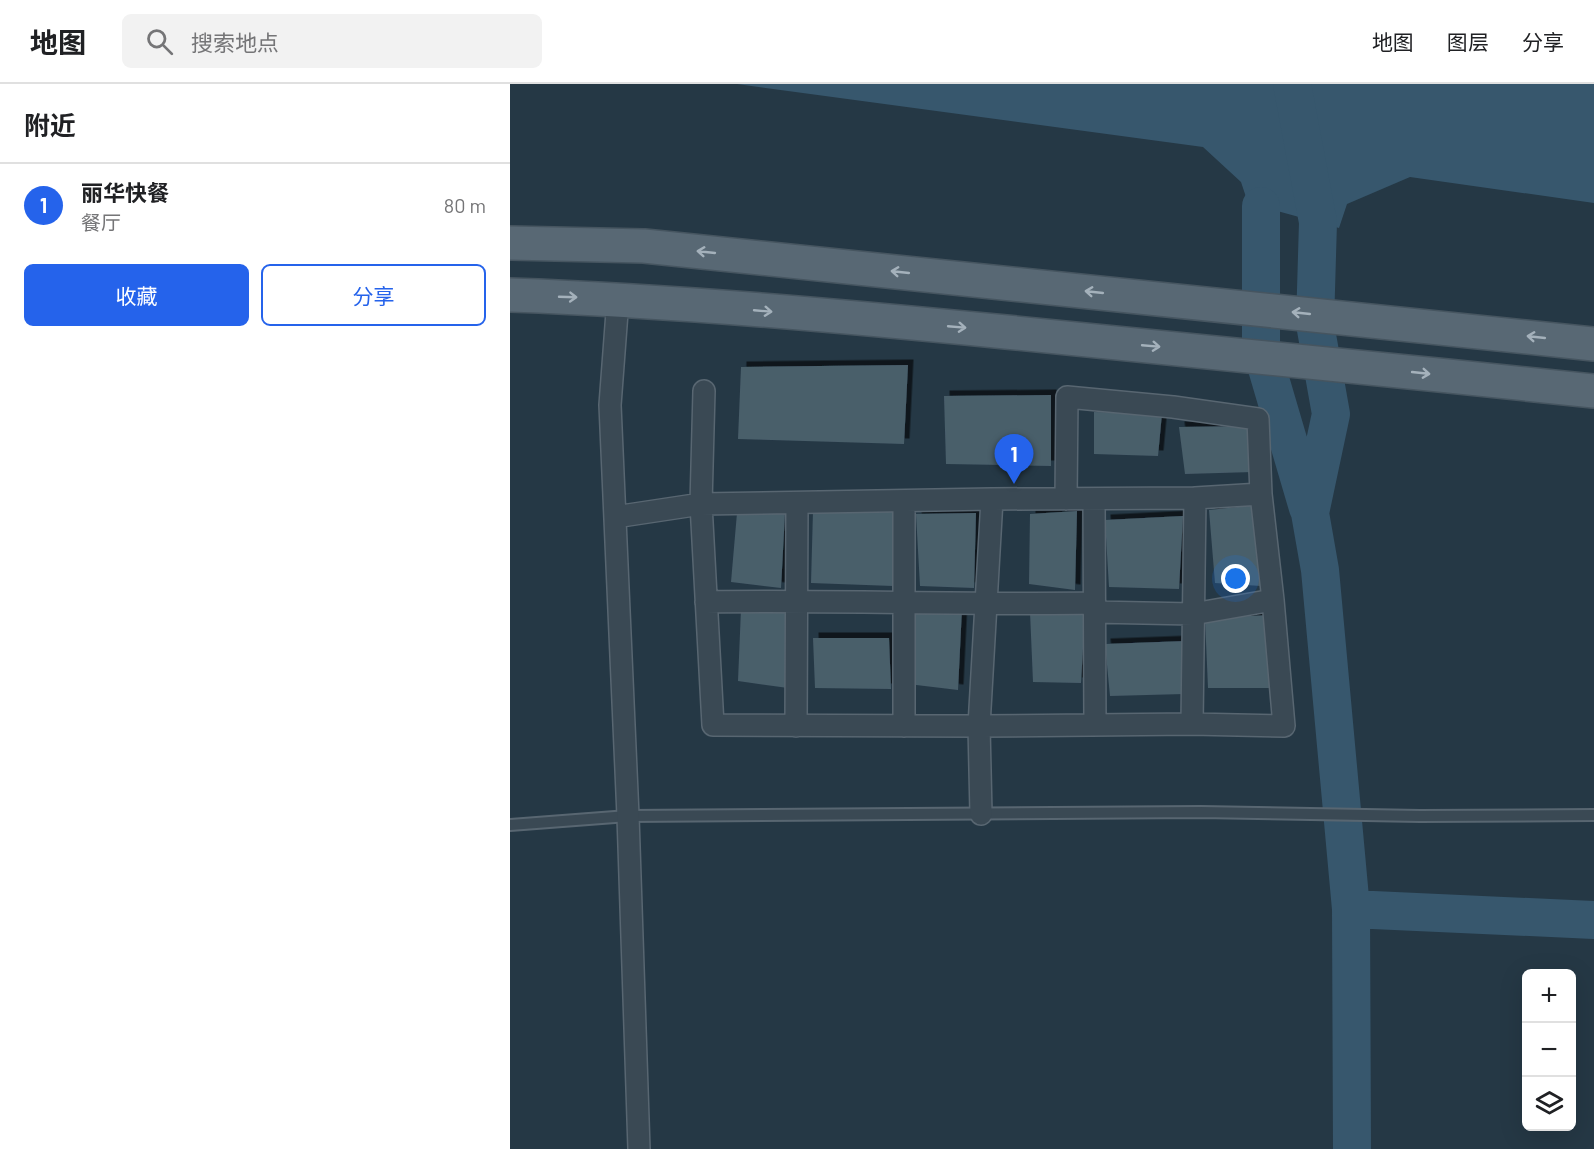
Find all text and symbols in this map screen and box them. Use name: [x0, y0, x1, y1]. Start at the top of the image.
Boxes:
search box: [122, 14, 542, 68]
text: 地图: [30, 25, 86, 59]
icon: search: [143, 25, 176, 58]
text: 搜索地点: [191, 29, 279, 55]
text: 地图: [1372, 29, 1414, 54]
text: 图层: [1447, 29, 1489, 54]
text: 分享: [1522, 29, 1564, 54]
text: 附近: [24, 109, 76, 140]
text: 丽华快餐: [81, 179, 169, 205]
text: 1: [40, 193, 47, 217]
text: 80 m: [444, 193, 486, 217]
text: 餐厅: [81, 210, 121, 234]
one-way arrow: [696, 246, 716, 257]
button: 收藏: [24, 264, 249, 326]
button: 分享: [261, 264, 486, 326]
one-way arrow: [890, 266, 910, 277]
one-way arrow: [1084, 286, 1104, 297]
one-way arrow: [558, 291, 578, 302]
one-way arrow: [752, 305, 772, 316]
one-way arrow: [1292, 307, 1312, 318]
one-way arrow: [947, 322, 967, 333]
one-way arrow: [1526, 332, 1546, 343]
one-way arrow: [1141, 340, 1161, 351]
one-way arrow: [1411, 368, 1431, 379]
pin: 1: [994, 434, 1034, 484]
your location: [1221, 564, 1250, 593]
map controls: [1522, 969, 1576, 1131]
button: +: [1522, 969, 1576, 1023]
button: −: [1522, 1023, 1576, 1077]
button: layers: [1522, 1077, 1576, 1131]

